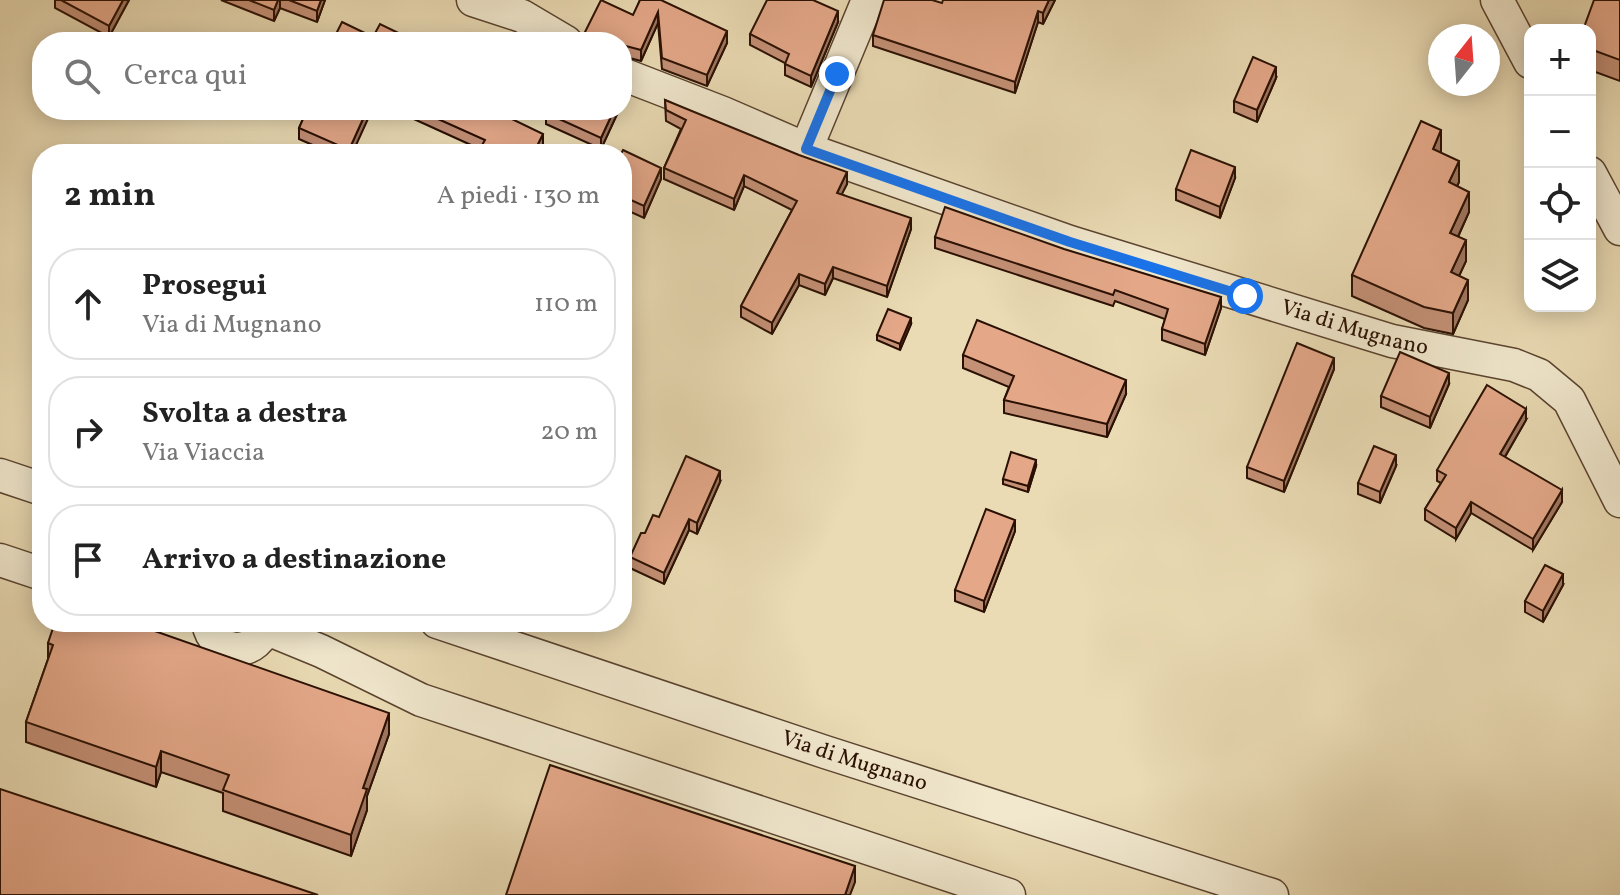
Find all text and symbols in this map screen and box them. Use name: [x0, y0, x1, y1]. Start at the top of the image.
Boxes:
north arrow: [1428, 24, 1500, 96]
map controls: [1524, 24, 1596, 312]
button: +: [1524, 24, 1596, 96]
search box: [32, 32, 632, 120]
icon: search: [60, 54, 104, 98]
text: Cerca qui: [124, 55, 247, 97]
route end: [819, 56, 855, 92]
button: −: [1524, 96, 1596, 168]
button: locate: [1524, 168, 1596, 240]
text: 2 min: [64, 173, 156, 220]
text: A piedi · 130 m: [437, 178, 600, 214]
button: layers: [1524, 240, 1596, 312]
text: Prosegui: [142, 265, 267, 307]
route start: [1227, 278, 1263, 314]
icon: ahead: [66, 282, 110, 326]
text: 110 m: [534, 286, 598, 322]
street label: Via di Mugnano: [1277, 292, 1431, 363]
text: Via di Mugnano: [142, 307, 322, 343]
text: Svolta a destra: [142, 393, 347, 435]
icon: right: [66, 410, 110, 454]
text: 20 m: [540, 414, 598, 450]
text: Via Viaccia: [142, 435, 265, 471]
icon: arrive: [66, 538, 110, 582]
text: Arrivo a destinazione: [142, 539, 446, 581]
street label: Via di Mugnano: [777, 723, 932, 799]

